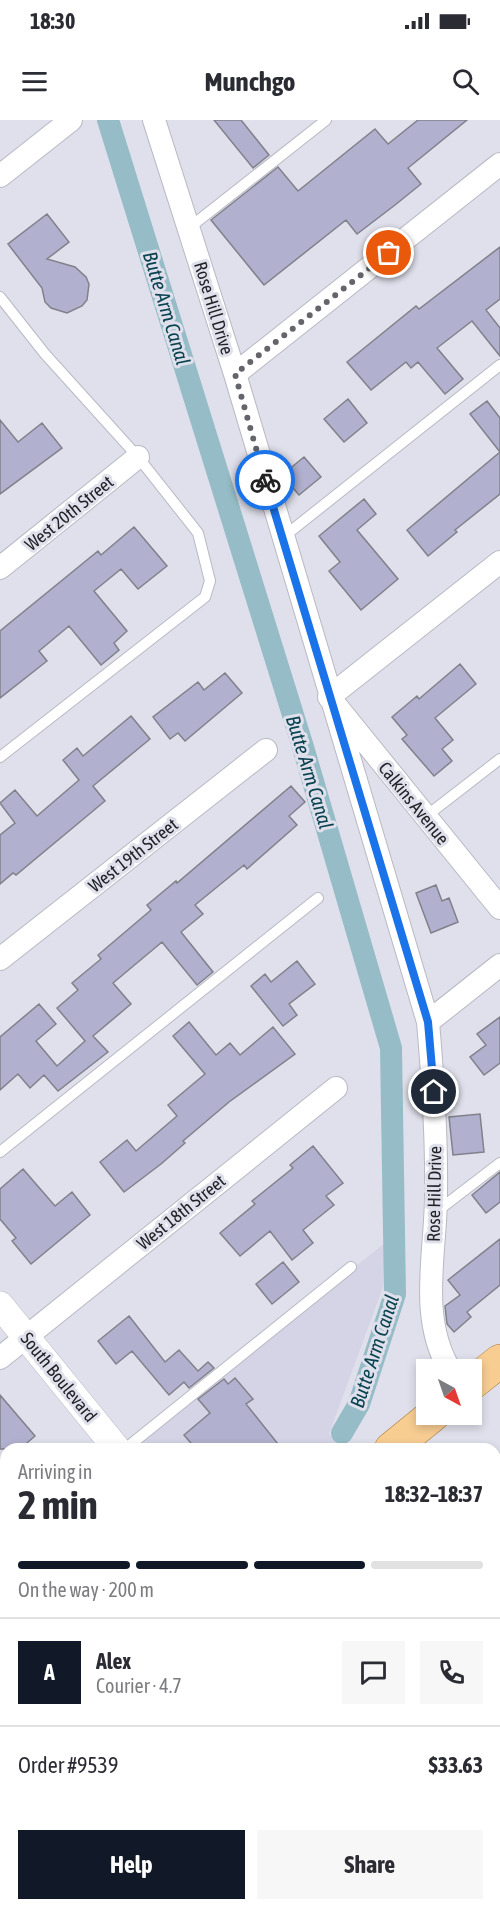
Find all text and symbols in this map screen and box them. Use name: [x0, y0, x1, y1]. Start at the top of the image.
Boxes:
text: 18:30: [30, 8, 75, 34]
icon: menu: [18, 65, 51, 98]
icon: search: [449, 65, 482, 98]
text: Munchgo: [204, 66, 296, 97]
pin: [363, 227, 414, 278]
icon: bag: [372, 236, 405, 269]
water label: Butte Arm Canal: [139, 248, 195, 368]
street label: Rose Hill Drive: [190, 259, 238, 357]
courier: [235, 450, 295, 510]
icon: bike: [249, 464, 282, 497]
street label: West 20th Street: [21, 471, 117, 555]
water label: Butte Arm Canal: [282, 712, 338, 832]
street label: Calkins Avenue: [374, 757, 454, 849]
street label: West 19th Street: [84, 814, 182, 896]
pin: [408, 1066, 459, 1117]
icon: home: [417, 1075, 450, 1108]
street label: Rose Hill Drive: [423, 1146, 445, 1242]
street label: West 18th Street: [133, 1170, 229, 1254]
water label: Butte Arm Canal: [345, 1291, 403, 1411]
street label: South Boulevard: [17, 1328, 101, 1426]
north arrow: [416, 1359, 482, 1425]
map controls: [416, 1359, 482, 1425]
text: Arriving in: [18, 1460, 92, 1483]
text: 18:32–18:37: [385, 1481, 483, 1507]
text: 2 min: [18, 1483, 98, 1527]
text: On the way · 200 m: [18, 1578, 154, 1601]
button: chat: [342, 1641, 405, 1704]
button: phone: [420, 1641, 483, 1704]
text: Alex: [96, 1648, 131, 1674]
text: A: [44, 1659, 55, 1685]
text: Courier · 4.7: [96, 1674, 182, 1697]
text: Order #9539: [18, 1752, 118, 1778]
text: $33.63: [428, 1752, 483, 1778]
button: Help: [18, 1830, 245, 1899]
button: Share: [257, 1830, 483, 1899]

